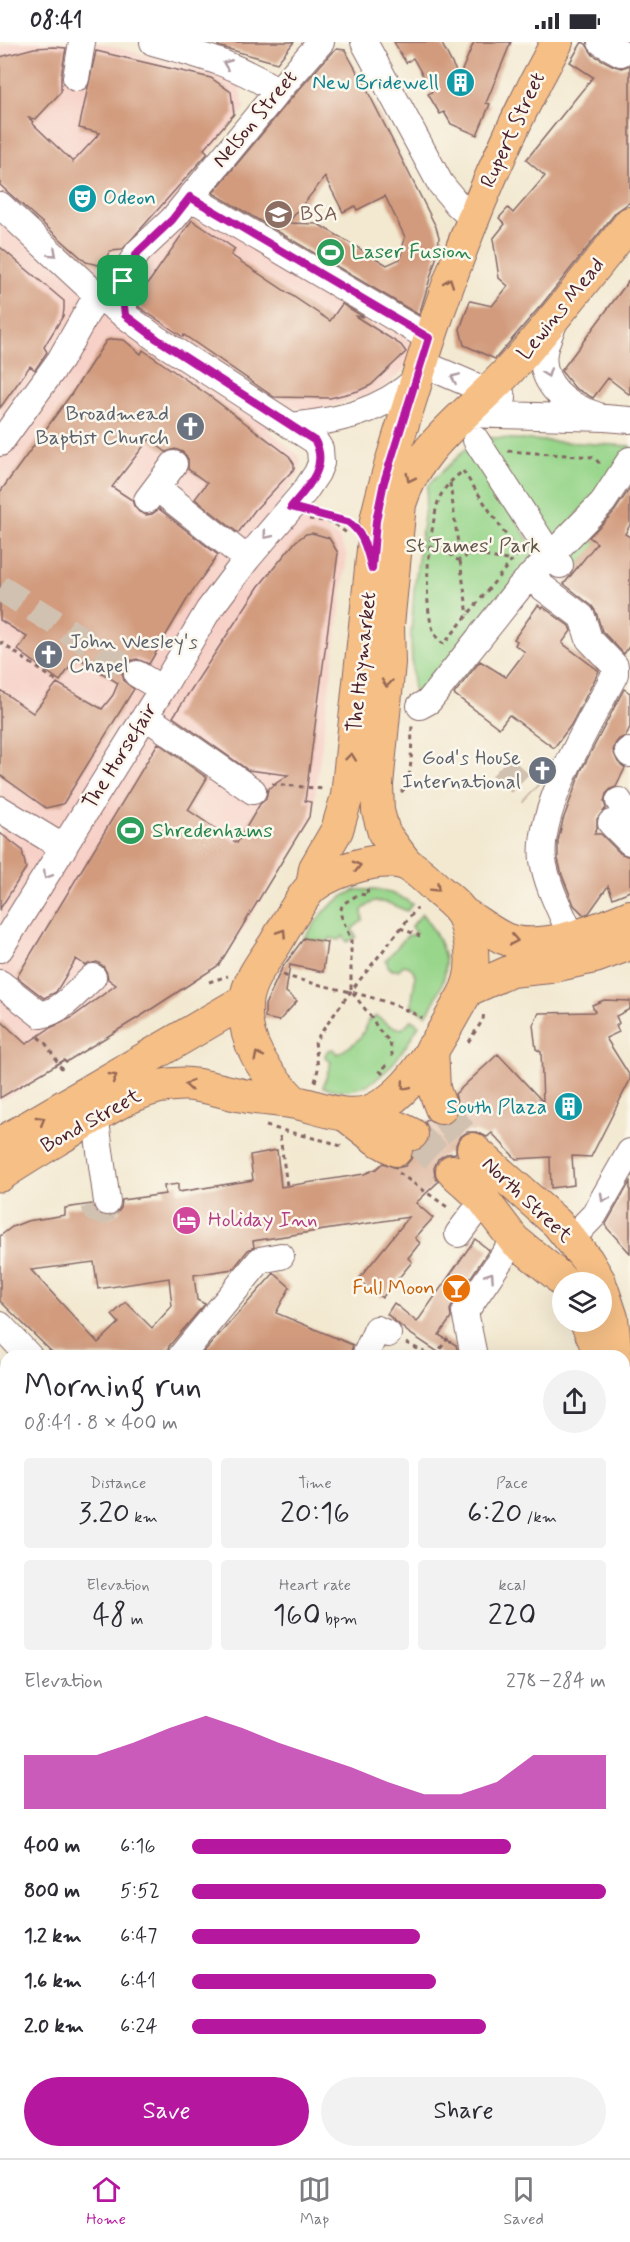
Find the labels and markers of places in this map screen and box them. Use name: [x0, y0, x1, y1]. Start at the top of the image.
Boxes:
building icon: New Bridewell: [444, 67, 476, 99]
place label: New Bridewell: [312, 69, 439, 97]
theatre icon: Odeon: [66, 182, 98, 214]
place label: Odeon: [103, 184, 156, 212]
school or university icon: BSA: [263, 198, 295, 230]
place label: BSA: [300, 200, 338, 228]
sports icon: Laser Fusion: [314, 236, 346, 268]
place label: Laser Fusion: [351, 238, 472, 266]
pin: [97, 255, 148, 306]
place label: Broadmead Baptist Church: [36, 400, 169, 452]
church icon: Broadmead Baptist Church: [174, 410, 206, 442]
place label: John Wesley's Chapel: [69, 628, 198, 680]
church icon: John Wesley's Chapel: [32, 638, 64, 670]
place label: God's House International: [402, 744, 521, 796]
church icon: God's House International: [526, 754, 558, 786]
sports icon: Shredenhams: [115, 815, 147, 847]
place label: Shredenhams: [152, 817, 273, 845]
building icon: South Plaza: [552, 1091, 584, 1123]
place label: South Plaza: [446, 1093, 547, 1121]
hotel icon: Holiday Inn: [171, 1204, 203, 1236]
place label: Holiday Inn: [208, 1206, 318, 1234]
bar icon: Full Moon: [440, 1272, 472, 1304]
place label: Full Moon: [352, 1274, 435, 1302]

